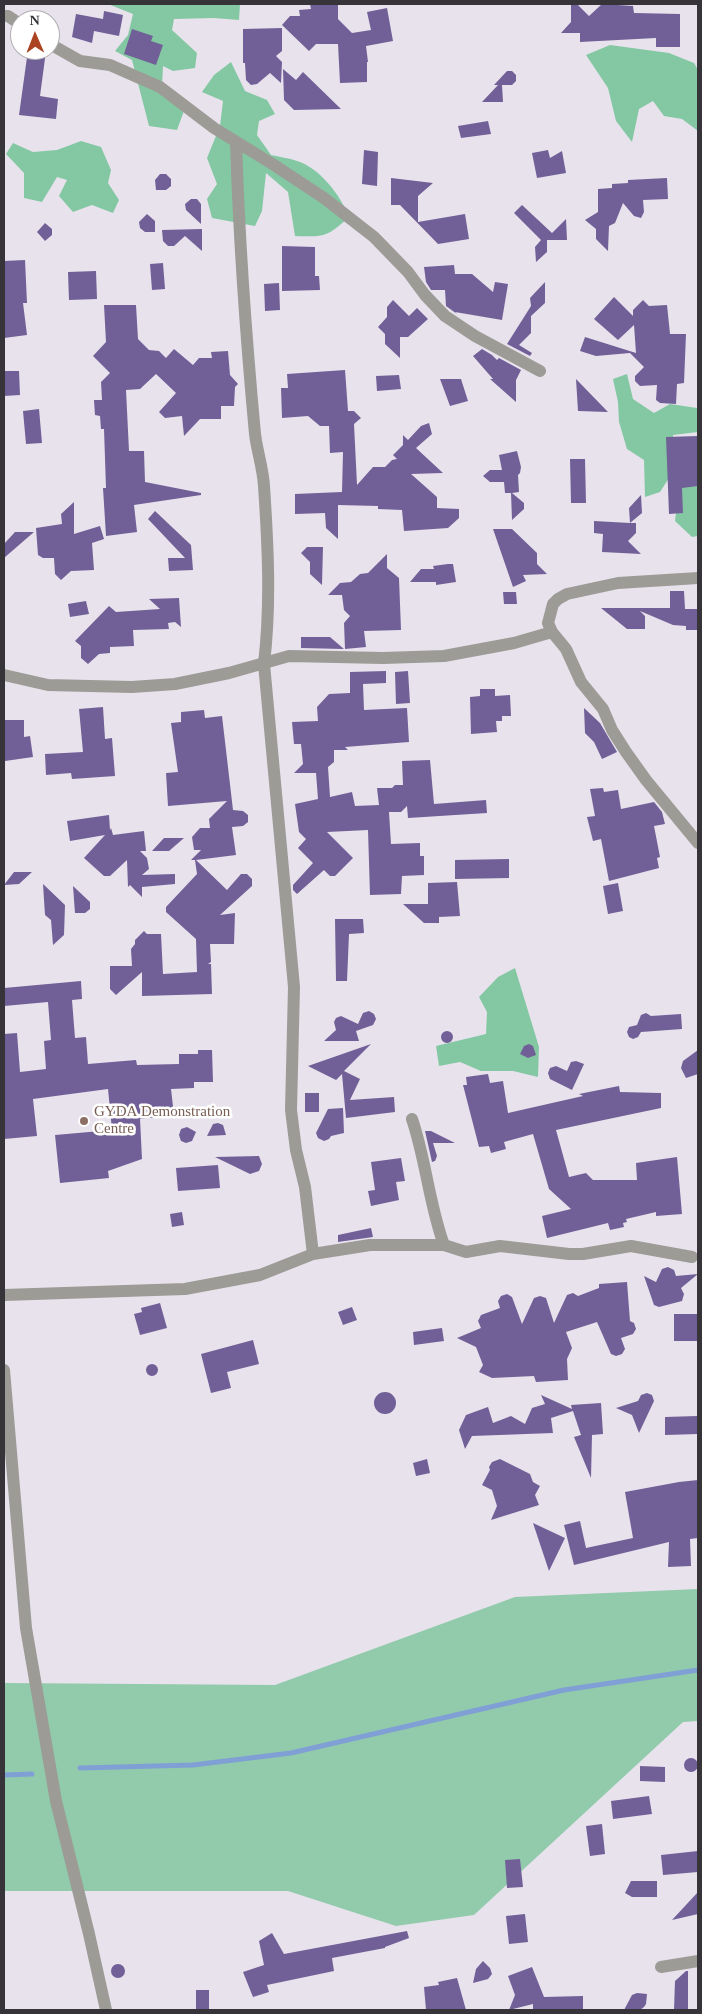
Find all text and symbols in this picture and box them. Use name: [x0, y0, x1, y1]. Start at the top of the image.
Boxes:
north arrow: [10, 10, 60, 60]
text: N: [30, 13, 40, 28]
place label: GYDA Demonstration Centre: [94, 1103, 230, 1138]
marker: GYDA Demonstration Centre: [78, 1115, 90, 1127]

